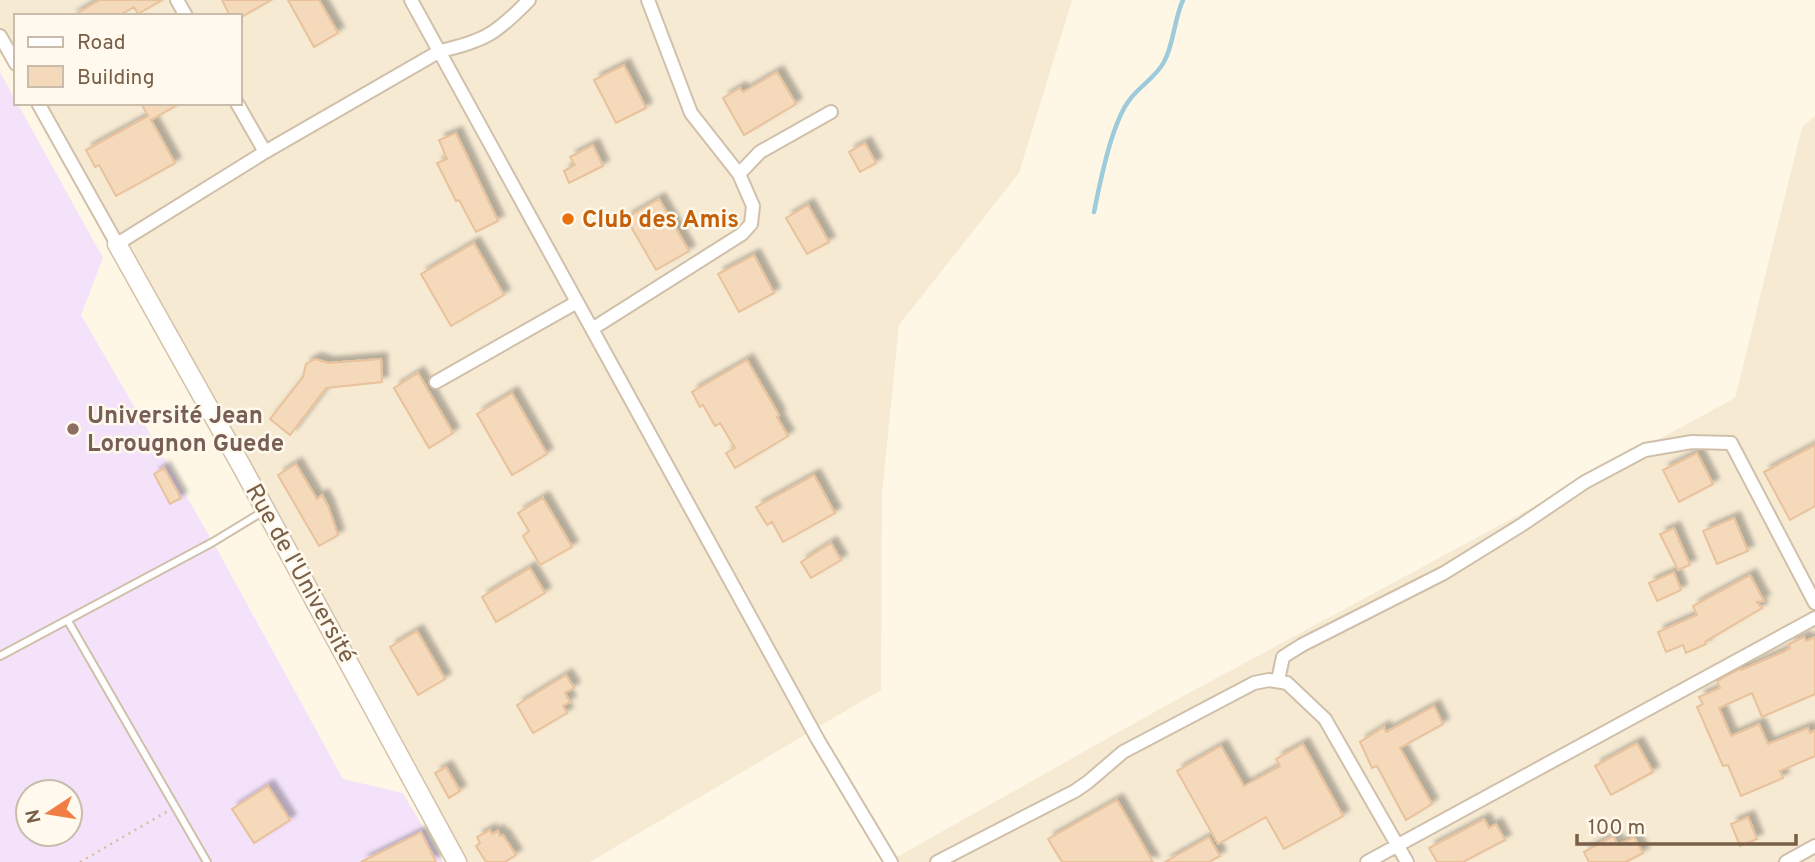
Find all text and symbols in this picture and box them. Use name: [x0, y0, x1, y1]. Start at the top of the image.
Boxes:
legend: [14, 14, 242, 105]
text: Road: [77, 30, 126, 57]
text: Building: [77, 65, 155, 92]
place label: Club des Amis: [582, 206, 739, 236]
marker: Club des Amis: [560, 211, 576, 227]
place label: Université Jean Lorougnon Guede: [87, 402, 284, 460]
marker: Université Jean Lorougnon Guede: [65, 421, 81, 437]
street label: Rue de l'Université: [237, 479, 361, 669]
north arrow: [14, 778, 84, 848]
scale bar: [1577, 802, 1796, 846]
text: N: [21, 807, 47, 825]
text: 100 m: [1588, 815, 1645, 842]

